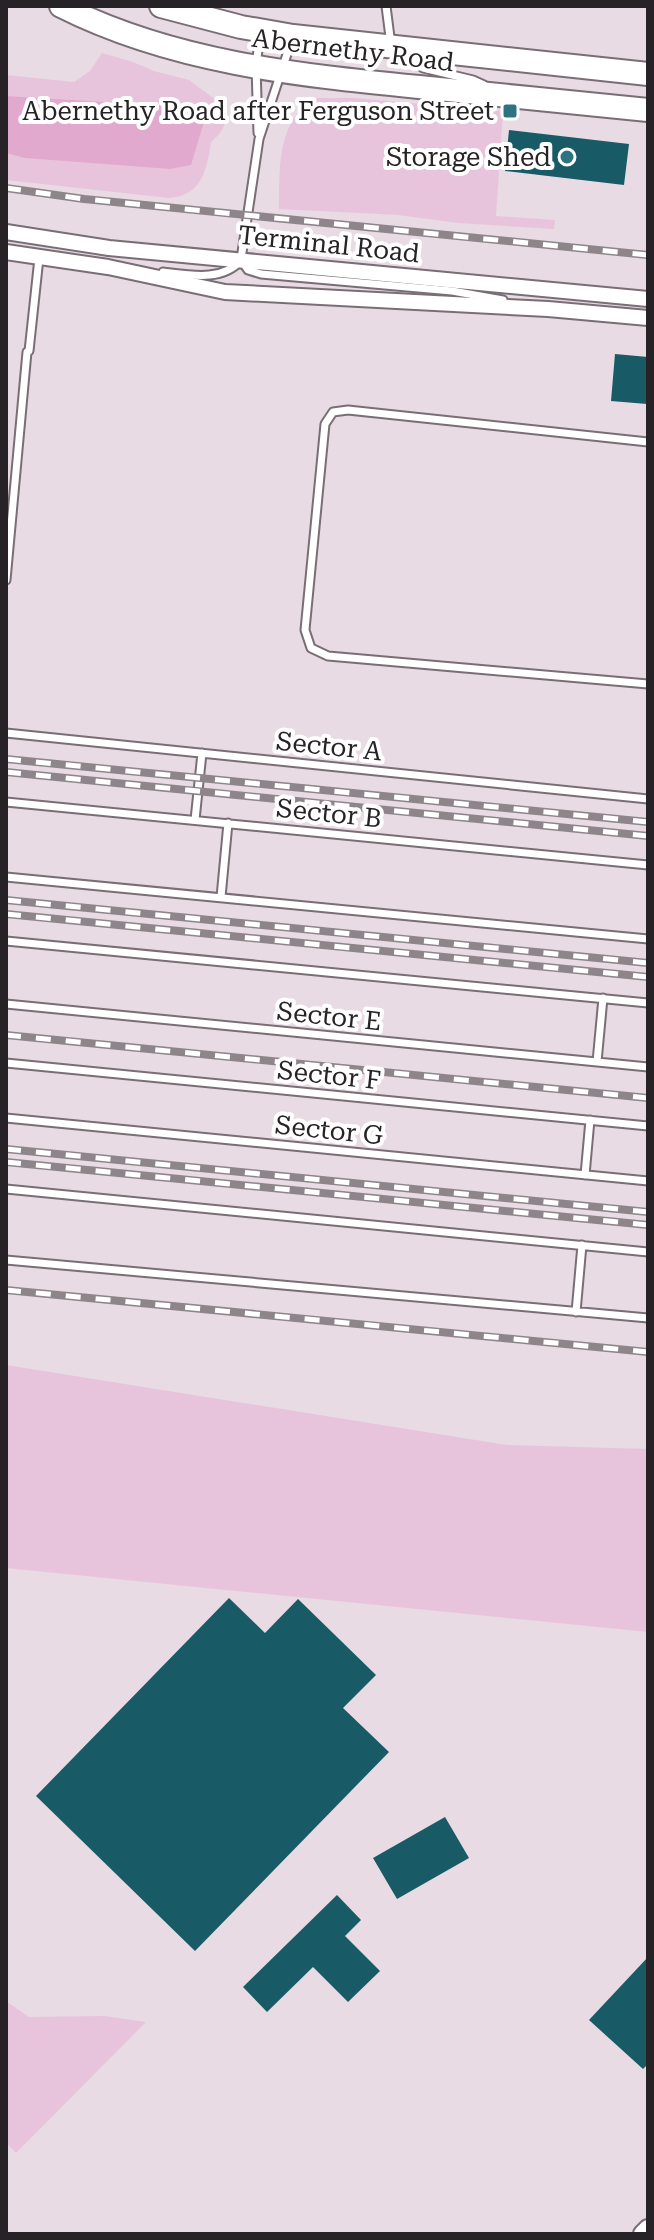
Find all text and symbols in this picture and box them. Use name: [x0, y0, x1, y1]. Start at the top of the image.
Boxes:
street label: Abernethy Road: [250, 23, 456, 77]
place label: Abernethy Road after Ferguson Street: [22, 96, 494, 126]
marker: Abernethy Road after Ferguson Street: [501, 102, 519, 120]
place label: Storage Shed: [386, 142, 551, 172]
marker: Storage Shed: [558, 148, 576, 166]
street label: Terminal Road: [237, 220, 421, 268]
street label: Sector A: [275, 726, 383, 766]
street label: Sector B: [275, 793, 383, 833]
street label: Sector E: [275, 996, 383, 1036]
street label: Sector F: [276, 1055, 382, 1095]
street label: Sector G: [274, 1109, 384, 1151]

